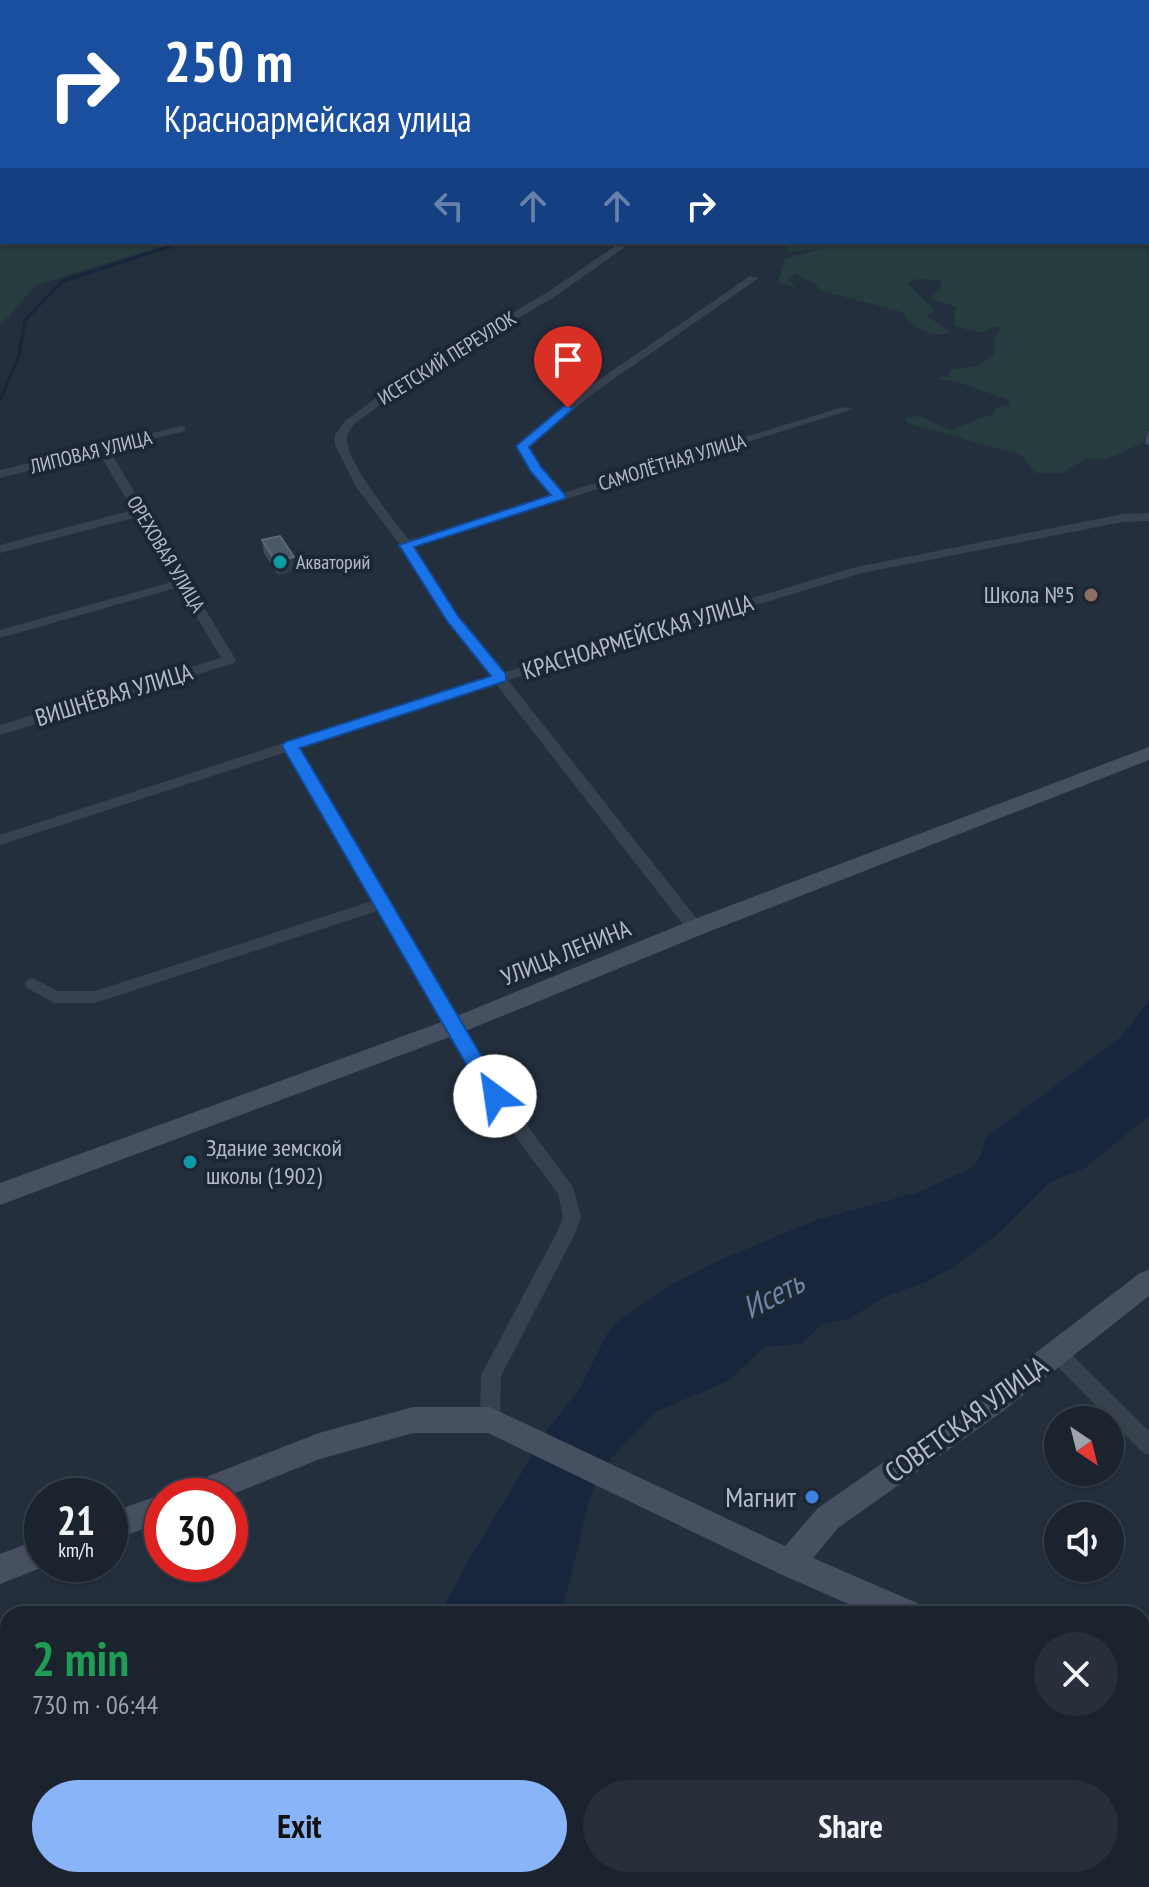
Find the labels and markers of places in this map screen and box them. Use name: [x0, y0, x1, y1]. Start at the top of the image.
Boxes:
pin: [534, 326, 602, 408]
place label: Акваторий: [296, 549, 370, 575]
marker: Акваторий: [271, 553, 289, 571]
place label: Школа №5: [984, 579, 1075, 610]
marker: Школа №5: [1082, 586, 1100, 604]
place label: Здание земской школы (1902): [206, 1132, 342, 1191]
marker: Здание земской школы (1902): [181, 1153, 199, 1171]
place label: Магнит: [725, 1478, 796, 1515]
marker: Магнит: [803, 1488, 821, 1506]

